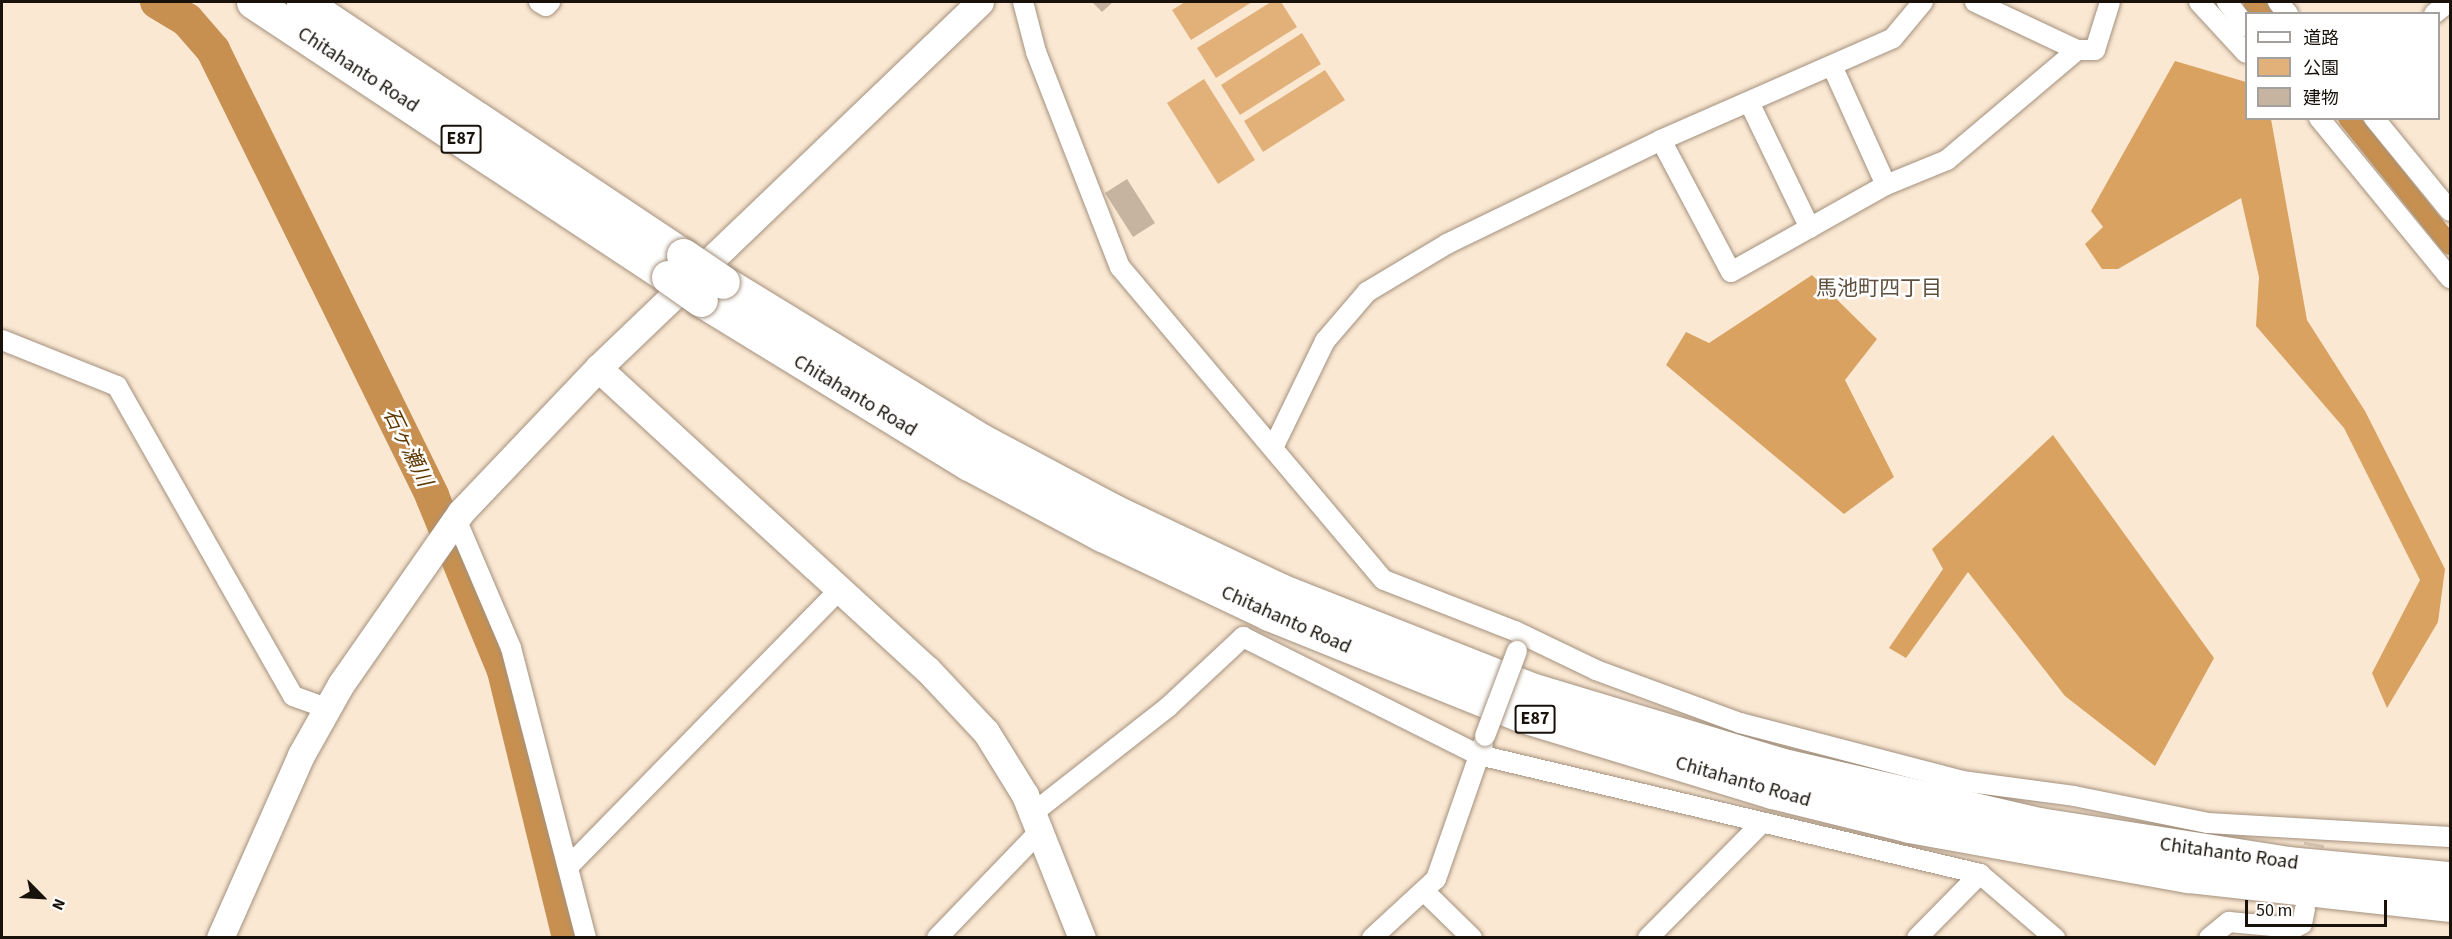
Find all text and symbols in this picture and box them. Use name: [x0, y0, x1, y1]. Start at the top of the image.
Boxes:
legend: [2245, 12, 2440, 120]
street label: Chitahanto Road: [293, 22, 423, 118]
text: 道路: [2303, 26, 2339, 51]
text: 公園: [2303, 56, 2339, 81]
text: 建物: [2303, 86, 2339, 111]
road number: E87: [440, 124, 482, 154]
district label: 馬池町四丁目: [1816, 275, 1942, 301]
street label: Chitahanto Road: [789, 350, 921, 442]
water label: 石ヶ瀬川: [378, 404, 438, 490]
street label: Chitahanto Road: [1217, 581, 1355, 659]
road number: E87: [1514, 704, 1556, 734]
street label: Chitahanto Road: [1673, 751, 1813, 813]
street label: Chitahanto Road: [2158, 832, 2300, 876]
north arrow: [12, 867, 72, 927]
scale bar: [2248, 888, 2390, 926]
text: N: [46, 895, 71, 914]
text: 50 m: [2256, 898, 2292, 923]

